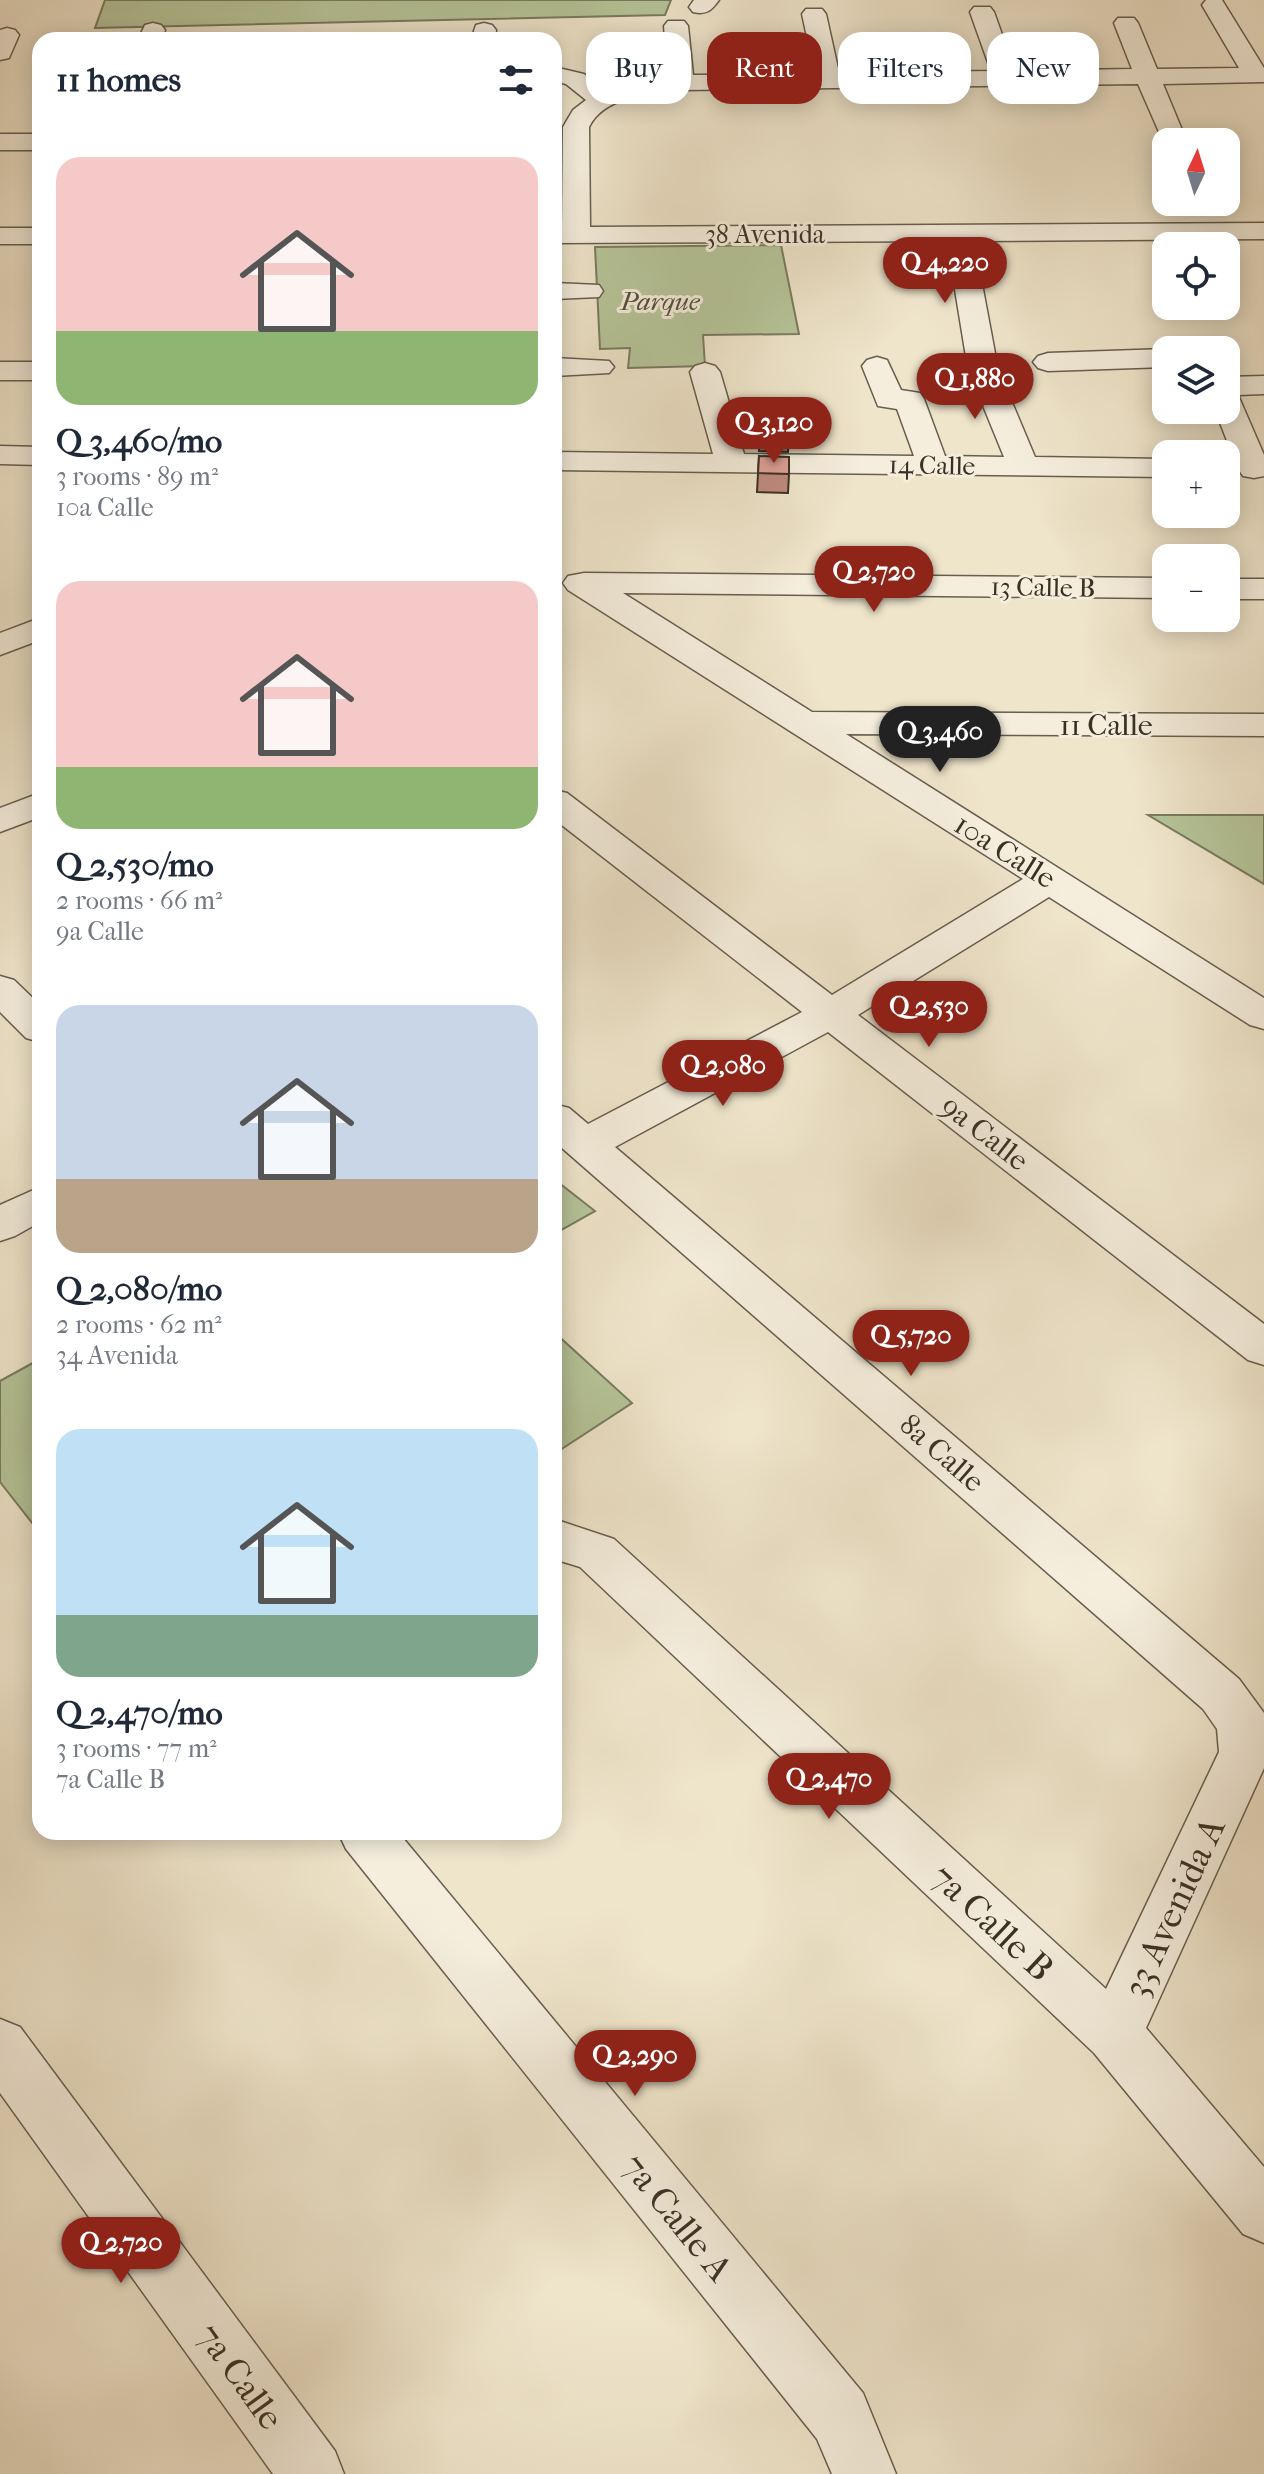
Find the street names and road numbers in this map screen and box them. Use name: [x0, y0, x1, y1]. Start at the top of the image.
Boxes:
street label: 38 Avenida: [705, 219, 826, 250]
street label: 14 Calle: [888, 449, 976, 482]
street label: 13 Calle B: [990, 571, 1096, 604]
street label: 11 Calle: [1059, 708, 1153, 743]
street label: 10a Calle: [948, 807, 1062, 896]
street label: 9a Calle: [934, 1088, 1036, 1178]
street label: 8a Calle: [892, 1407, 991, 1500]
street label: 33 Avenida A: [1114, 1810, 1234, 2004]
street label: 7a Calle B: [923, 1856, 1062, 1990]
street label: 7a Calle A: [613, 2146, 742, 2290]
street label: 7a Calle: [188, 2316, 292, 2438]

